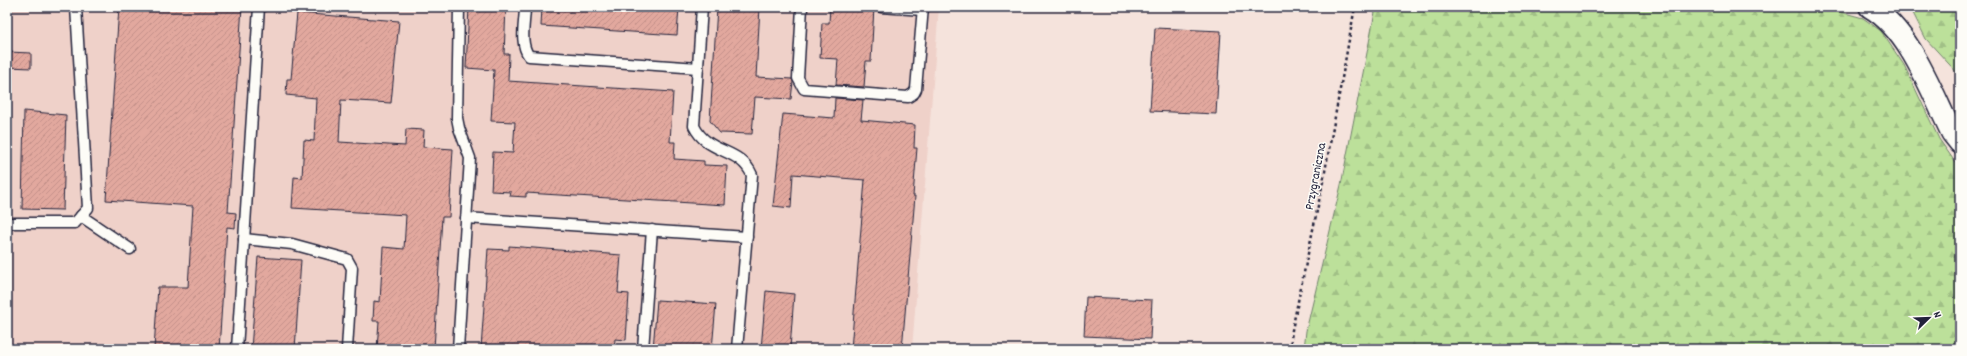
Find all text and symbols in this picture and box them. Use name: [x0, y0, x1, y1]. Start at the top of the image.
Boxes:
street label: Przygraniczna: [1301, 140, 1332, 212]
north arrow: [1909, 298, 1949, 338]
text: N: [1928, 309, 1945, 321]

